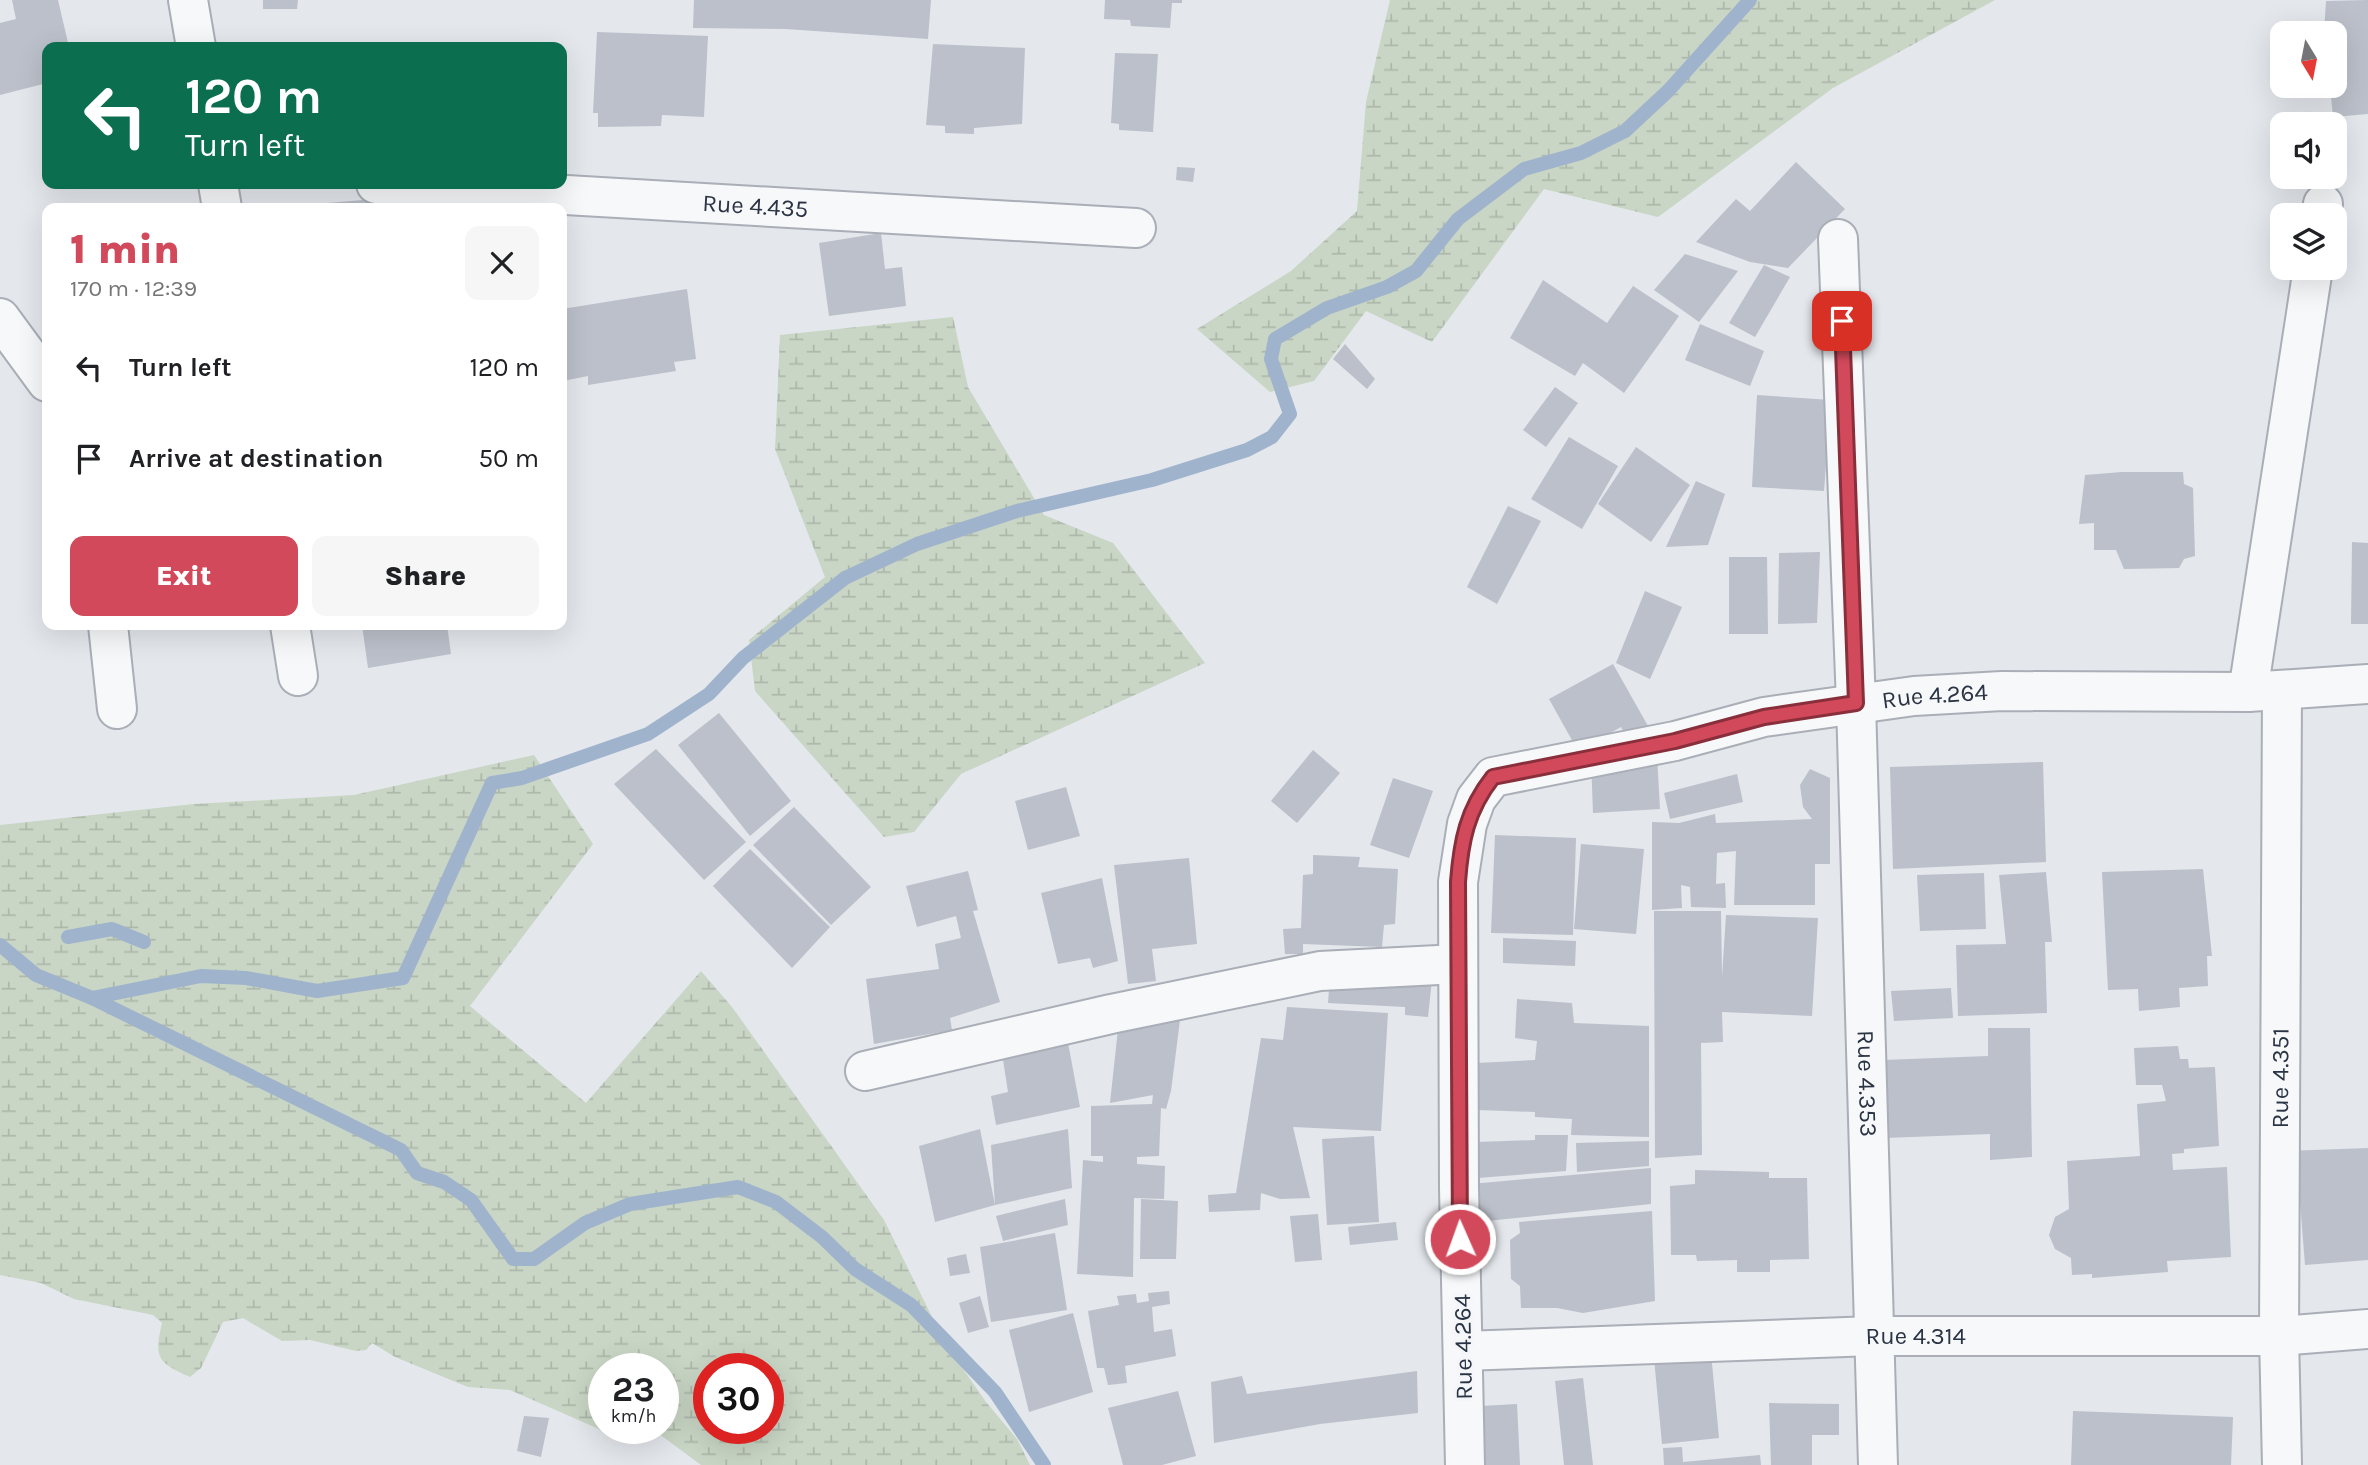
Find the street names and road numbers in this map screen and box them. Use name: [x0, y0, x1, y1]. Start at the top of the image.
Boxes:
street label: Rue 4.435: [702, 189, 809, 223]
street label: Rue 4.264: [1880, 678, 1988, 714]
street label: Rue 4.351: [2266, 1028, 2294, 1128]
street label: Rue 4.353: [1851, 1030, 1883, 1137]
street label: Rue 4.264: [1448, 1294, 1478, 1400]
street label: Rue 4.314: [1865, 1322, 1966, 1350]

